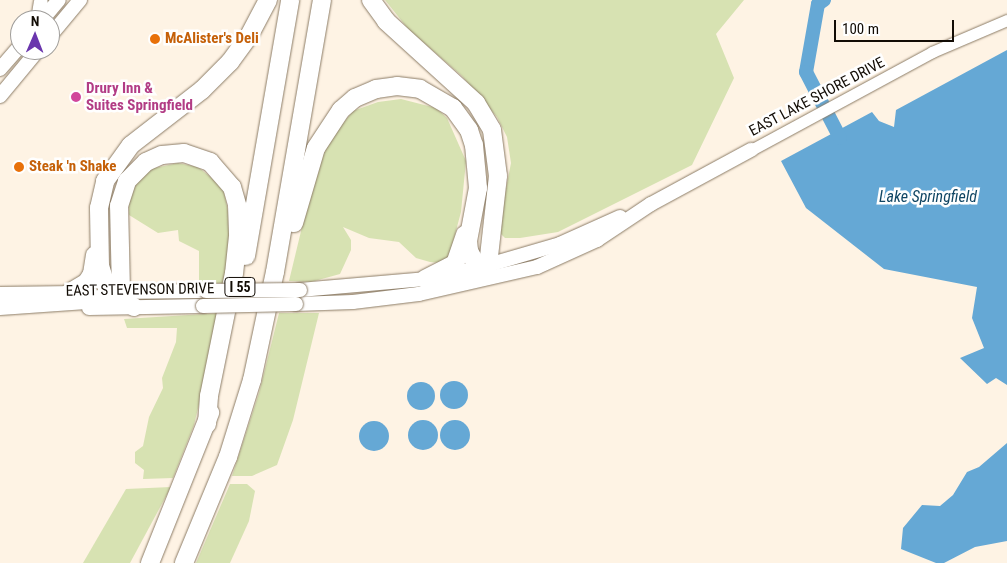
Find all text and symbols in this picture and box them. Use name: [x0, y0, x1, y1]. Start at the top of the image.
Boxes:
north arrow: [10, 10, 60, 60]
scale bar: [837, 10, 957, 42]
text: N: [31, 13, 40, 29]
text: 100 m: [842, 20, 879, 38]
place label: McAlister's Deli: [165, 30, 259, 48]
marker: McAlister's Deli: [149, 33, 161, 45]
street label: EAST LAKE SHORE DRIVE: [746, 54, 888, 140]
place label: Drury Inn & Suites Springfield: [86, 79, 193, 114]
marker: Drury Inn & Suites Springfield: [70, 91, 82, 103]
place label: Steak 'n Shake: [29, 158, 116, 176]
marker: Steak 'n Shake: [13, 161, 25, 173]
water label: Lake Springfield: [879, 187, 977, 207]
road number: I 55: [224, 276, 256, 298]
street label: EAST STEVENSON DRIVE: [65, 280, 215, 300]

